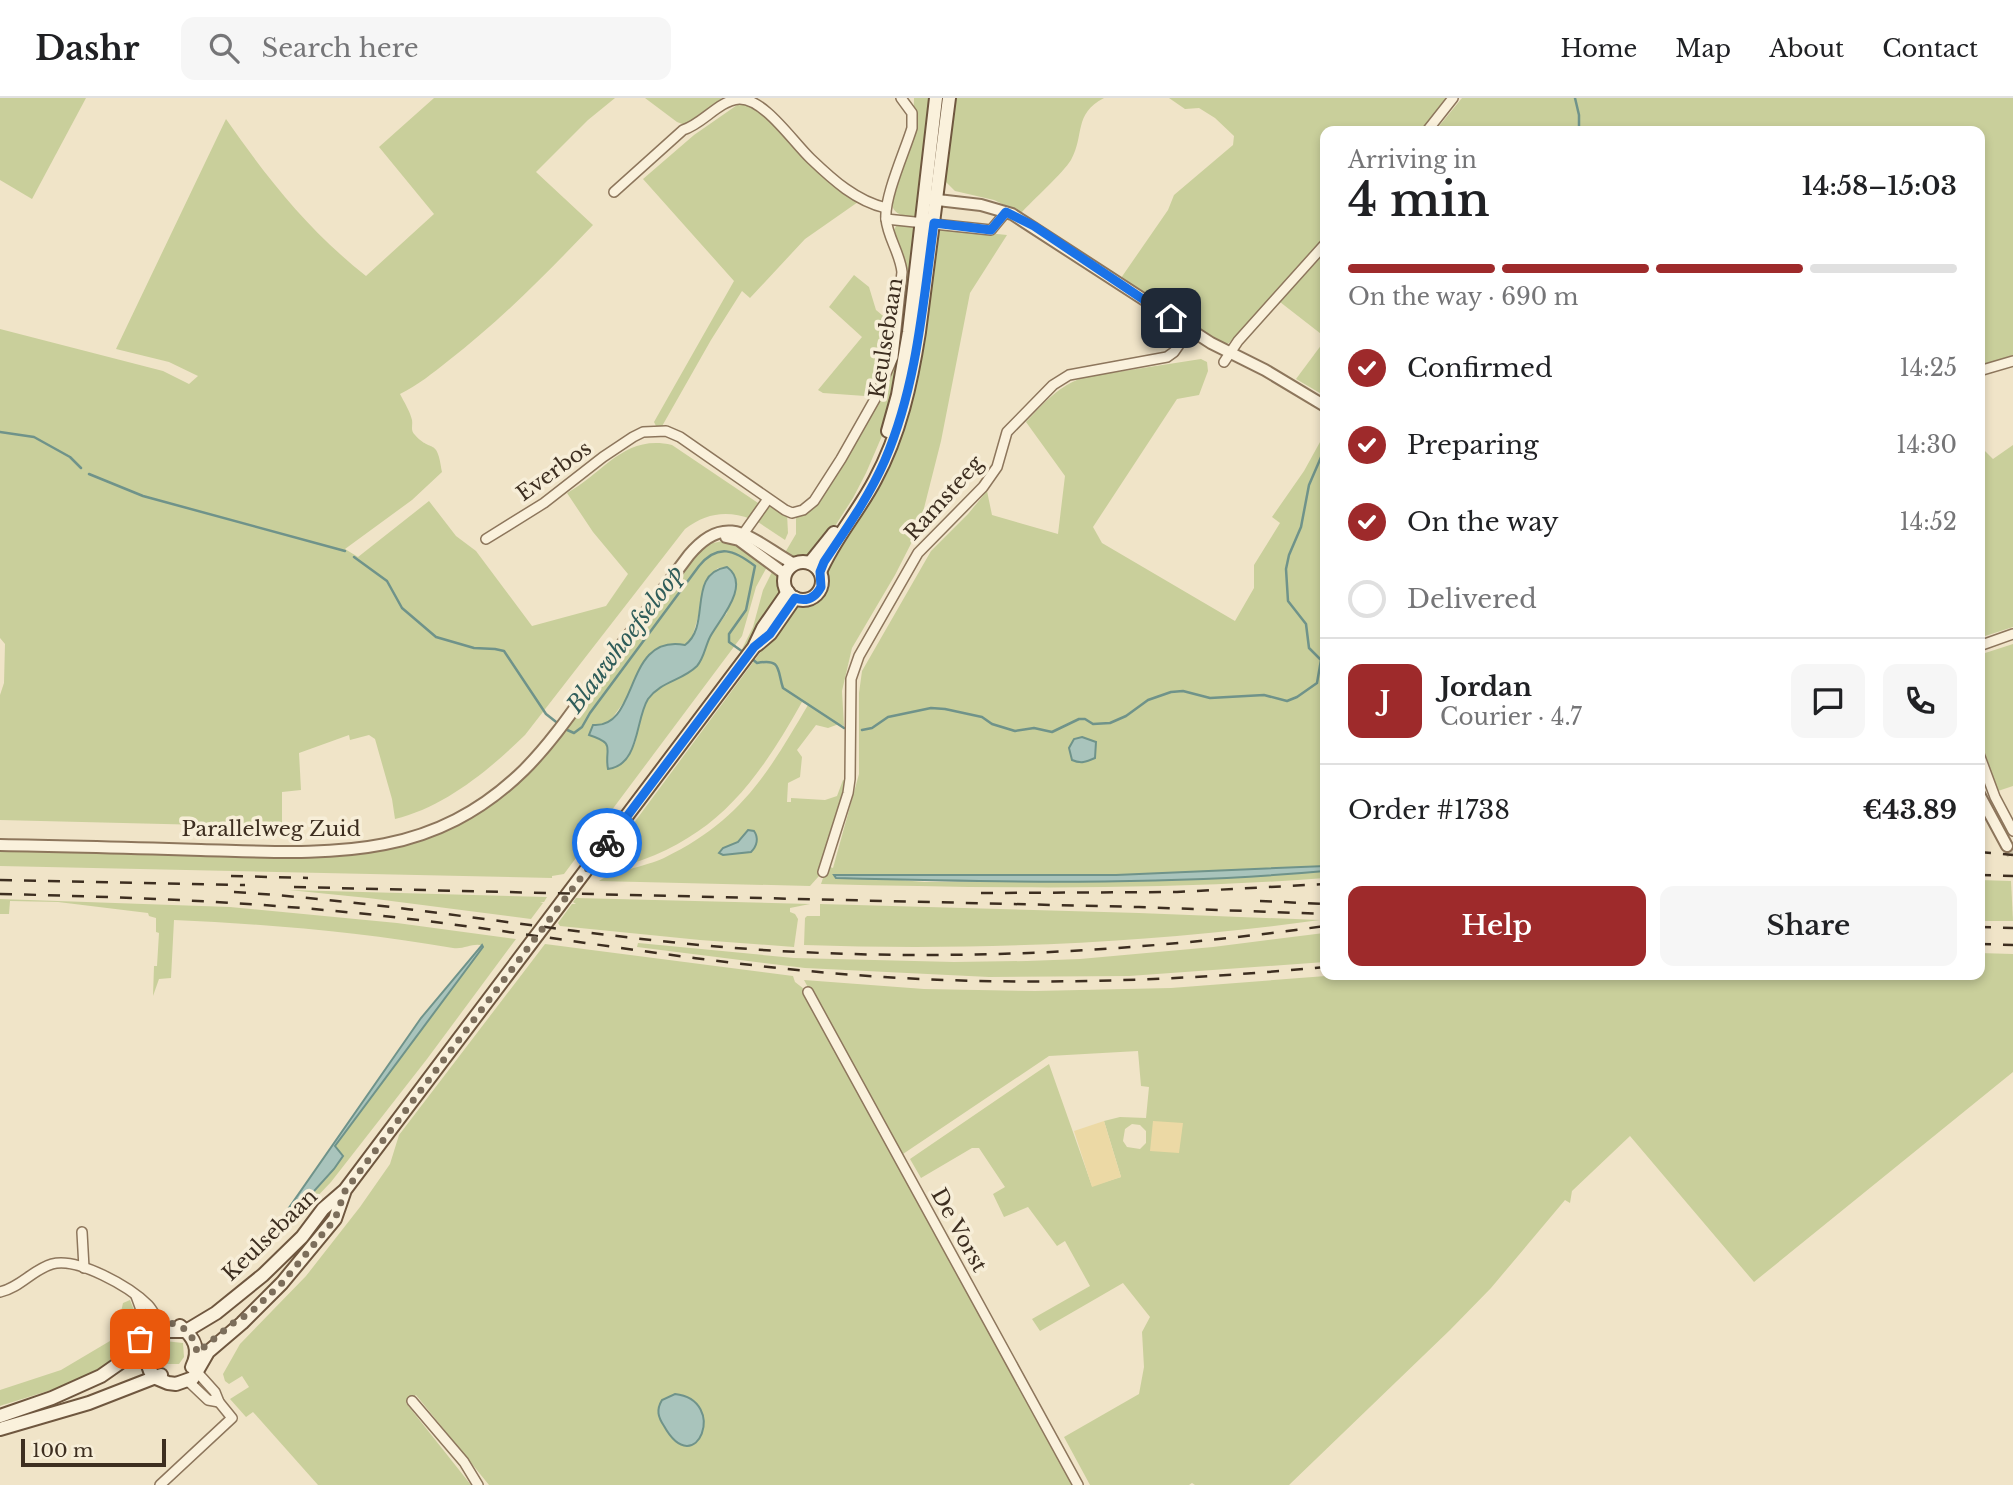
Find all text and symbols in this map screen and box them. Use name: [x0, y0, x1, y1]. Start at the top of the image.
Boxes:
search box: [181, 17, 671, 80]
text: Dashr: [35, 28, 139, 69]
icon: search: [205, 29, 243, 67]
text: Search here: [261, 32, 419, 64]
text: Home: [1561, 34, 1637, 63]
text: Map: [1675, 34, 1731, 63]
text: About: [1769, 34, 1844, 63]
text: Contact: [1882, 34, 1978, 63]
text: Arriving in: [1348, 146, 1477, 174]
text: 14:58–15:03: [1801, 170, 1957, 202]
text: 4 min: [1348, 171, 1490, 228]
street label: Keulsebaan: [864, 276, 908, 400]
text: On the way · 690 m: [1348, 283, 1579, 311]
pin: [1141, 288, 1201, 348]
icon: home: [1152, 299, 1190, 337]
icon: check: [1348, 349, 1386, 387]
text: Confirmed: [1407, 352, 1552, 384]
text: 14:25: [1900, 354, 1957, 382]
icon: check: [1348, 426, 1386, 464]
text: Preparing: [1407, 429, 1539, 461]
text: 14:30: [1896, 431, 1957, 459]
street label: Everbos: [511, 435, 597, 507]
street label: Ramsteeg: [899, 450, 989, 546]
icon: check: [1348, 503, 1386, 541]
text: On the way: [1407, 506, 1559, 538]
text: 14:52: [1900, 508, 1957, 536]
water label: Blauwhoefseloop: [560, 560, 689, 719]
text: Delivered: [1407, 583, 1537, 615]
button: chat: [1791, 664, 1865, 738]
button: phone: [1883, 664, 1957, 738]
text: Jordan: [1440, 671, 1532, 703]
text: J: [1380, 685, 1390, 717]
text: Courier · 4.7: [1440, 703, 1582, 731]
text: Order #1738: [1348, 794, 1510, 826]
text: €43.89: [1863, 794, 1957, 826]
courier: [572, 808, 642, 878]
street label: Parallelweg Zuid: [181, 816, 361, 842]
icon: bike: [588, 824, 626, 862]
button: Help: [1348, 886, 1646, 966]
button: Share: [1660, 886, 1957, 966]
street label: Keulsebaan: [217, 1183, 323, 1287]
street label: De Vorst: [925, 1184, 993, 1276]
pin: [110, 1309, 170, 1369]
icon: bag: [121, 1320, 159, 1358]
scale bar: [21, 1436, 166, 1468]
text: 100 m: [32, 1439, 93, 1462]

